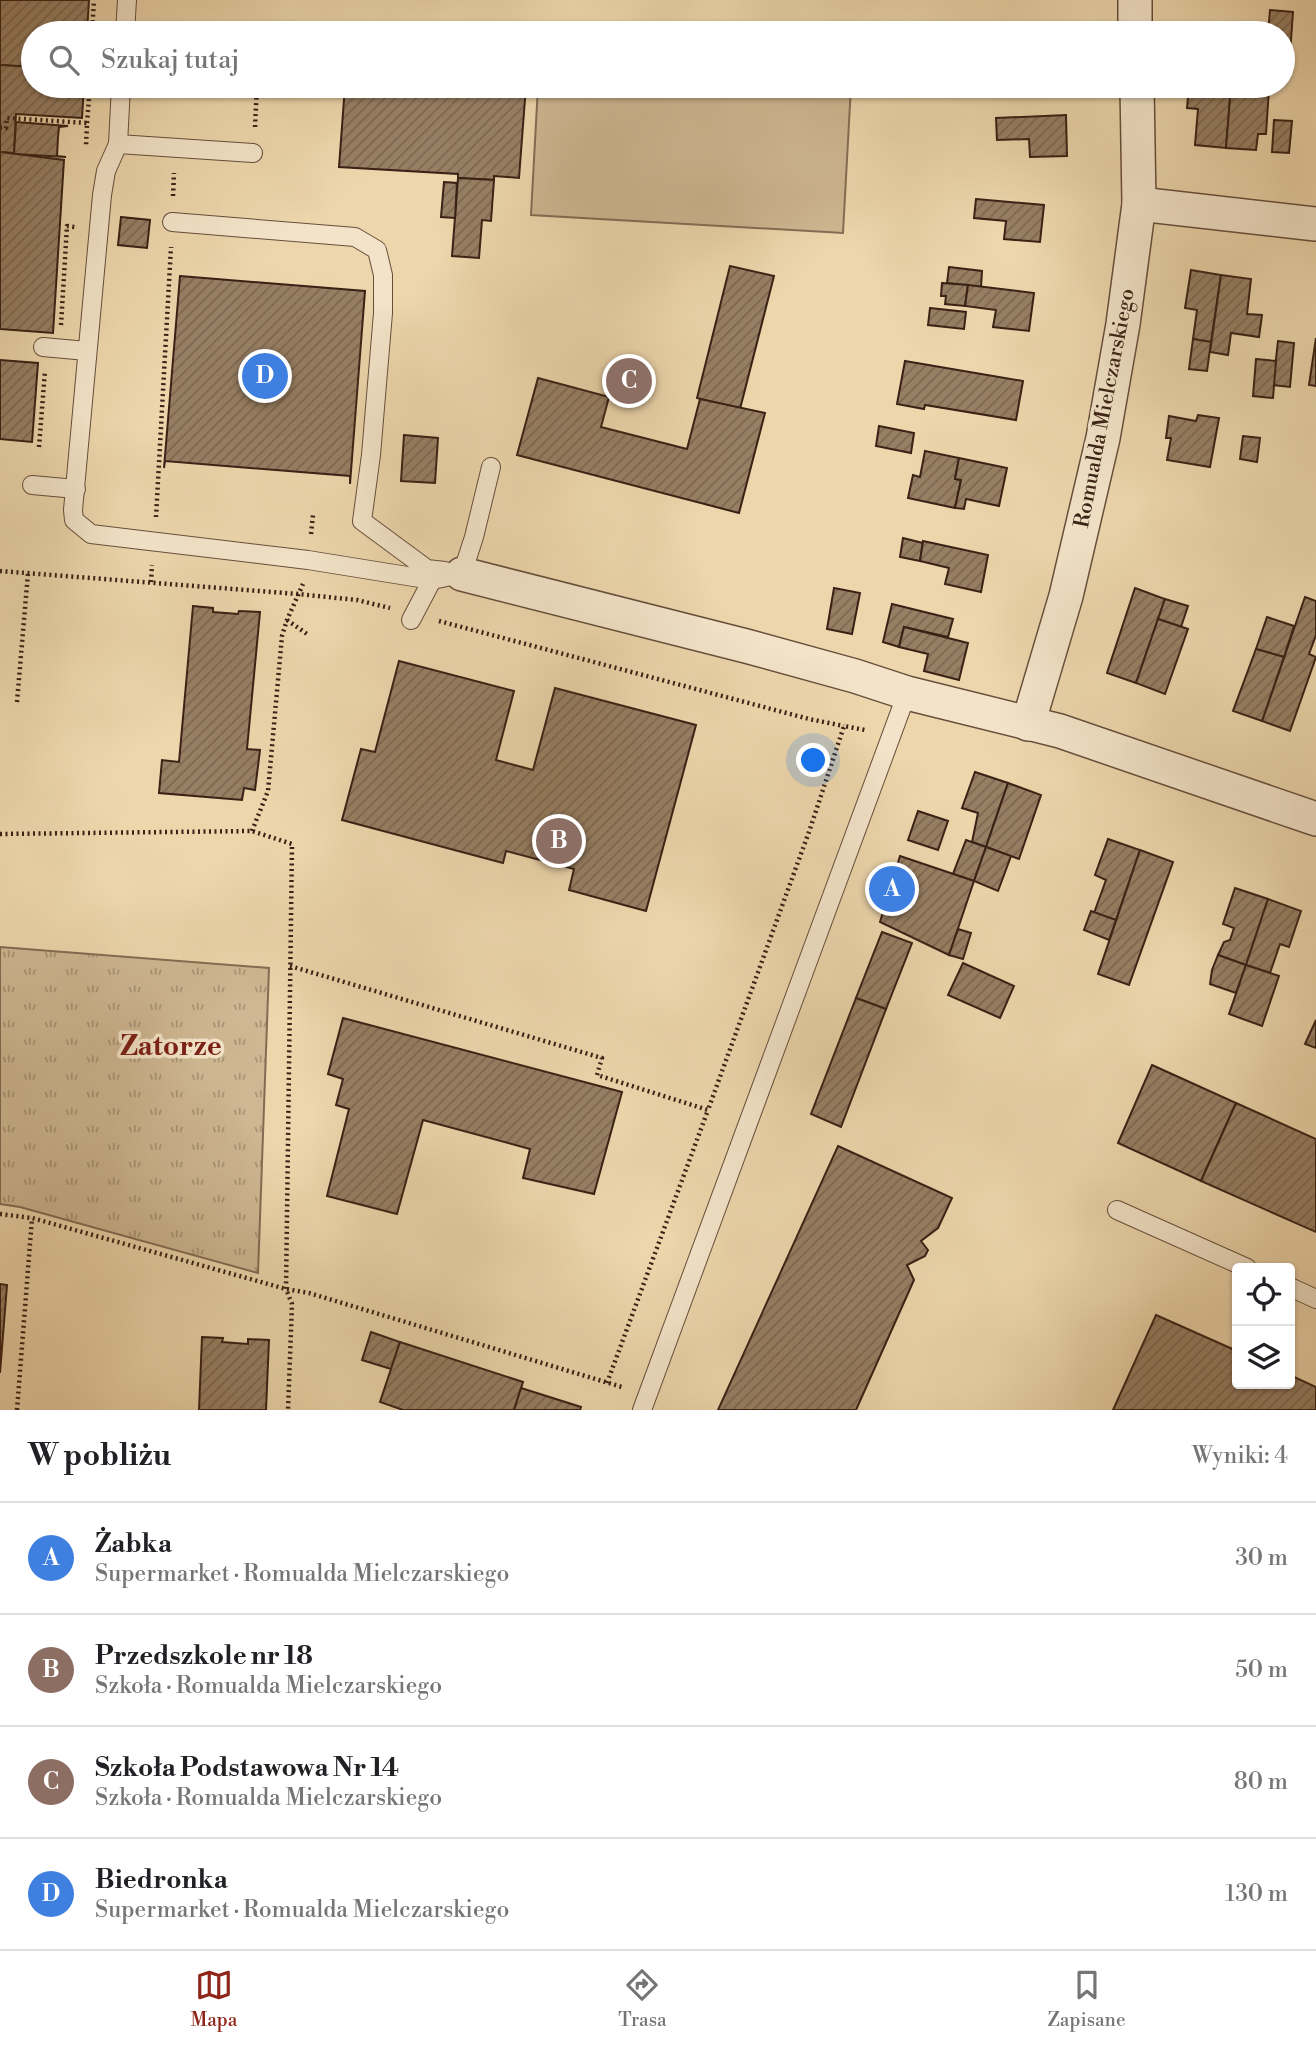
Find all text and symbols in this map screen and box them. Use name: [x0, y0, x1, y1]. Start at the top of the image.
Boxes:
search box: [21, 21, 1295, 98]
icon: search: [45, 41, 83, 79]
text: Szukaj tutaj: [101, 44, 240, 76]
street label: Romualda Mielczarskiego: [1069, 286, 1141, 530]
pin: D: [242, 350, 288, 402]
pin: C: [606, 355, 652, 407]
your location: [796, 743, 830, 777]
pin: B: [536, 815, 582, 867]
pin: A: [869, 863, 915, 915]
district label: Zatorze: [120, 1029, 222, 1064]
map controls: [1232, 1263, 1295, 1389]
button: locate: [1232, 1263, 1295, 1326]
button: layers: [1232, 1326, 1295, 1389]
text: W pobliżu: [28, 1437, 171, 1475]
text: Wyniki: 4: [1192, 1442, 1288, 1470]
text: Żabka: [95, 1528, 172, 1560]
text: A: [43, 1544, 59, 1572]
text: 30 m: [1235, 1544, 1288, 1572]
text: Supermarket · Romualda Mielczarskiego: [95, 1560, 509, 1588]
text: Przedszkole nr 18: [95, 1640, 313, 1672]
text: B: [42, 1656, 60, 1684]
text: 50 m: [1235, 1656, 1288, 1684]
text: Szkoła · Romualda Mielczarskiego: [95, 1672, 442, 1700]
text: Szkoła Podstawowa Nr 14: [95, 1752, 399, 1784]
text: C: [43, 1768, 59, 1796]
text: 80 m: [1234, 1768, 1288, 1796]
text: Szkoła · Romualda Mielczarskiego: [95, 1784, 442, 1812]
text: Biedronka: [95, 1864, 228, 1896]
text: D: [42, 1880, 60, 1908]
text: 130 m: [1225, 1880, 1288, 1908]
text: Supermarket · Romualda Mielczarskiego: [95, 1896, 509, 1924]
tab: Mapa: [190, 1966, 237, 2032]
tab: Trasa: [618, 1966, 667, 2032]
tab: Zapisane: [1047, 1966, 1126, 2032]

